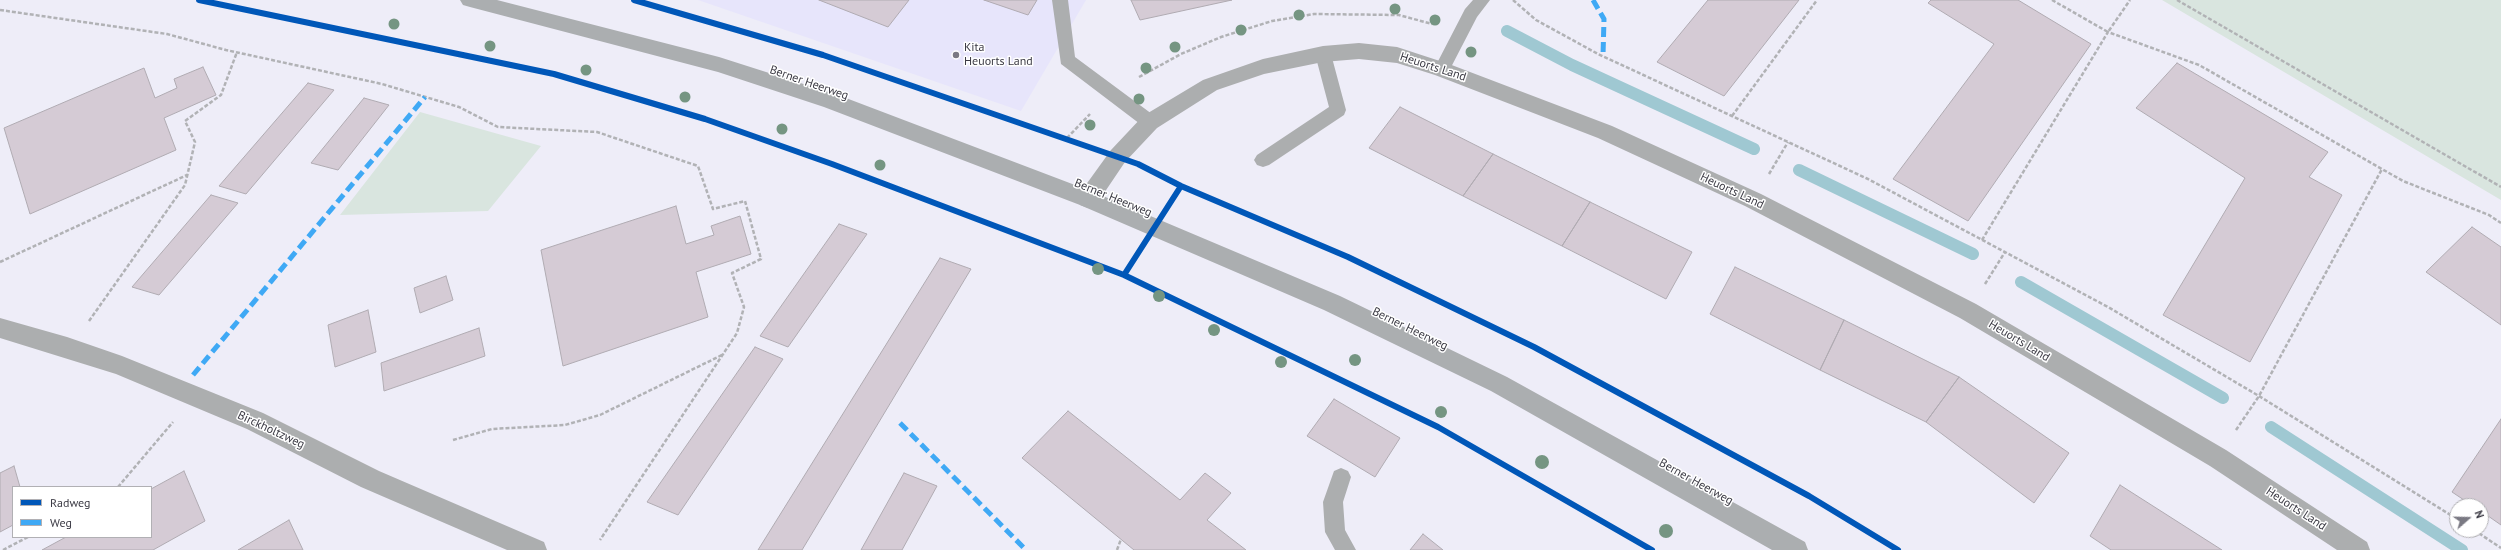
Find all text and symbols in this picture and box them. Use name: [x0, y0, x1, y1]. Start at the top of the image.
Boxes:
place label: Kita Heuorts Land: [964, 41, 1033, 69]
marker: Kita Heuorts Land: [951, 50, 961, 60]
street label: Heuorts Land: [1398, 50, 1468, 84]
street label: Berner Heerweg: [768, 63, 850, 103]
street label: Heuorts Land: [1698, 170, 1766, 212]
street label: Berner Heerweg: [1072, 176, 1154, 220]
street label: Berner Heerweg: [1370, 304, 1450, 354]
street label: Heuorts Land: [1986, 317, 2052, 365]
street label: Birckholtzweg: [235, 408, 307, 452]
street label: Berner Heerweg: [1656, 456, 1736, 508]
street label: Heuorts Land: [2263, 484, 2329, 534]
legend: [12, 486, 152, 538]
text: Radweg: [50, 495, 91, 510]
north arrow: [2449, 498, 2489, 538]
text: N: [2472, 508, 2487, 520]
text: Weg: [50, 515, 72, 530]

